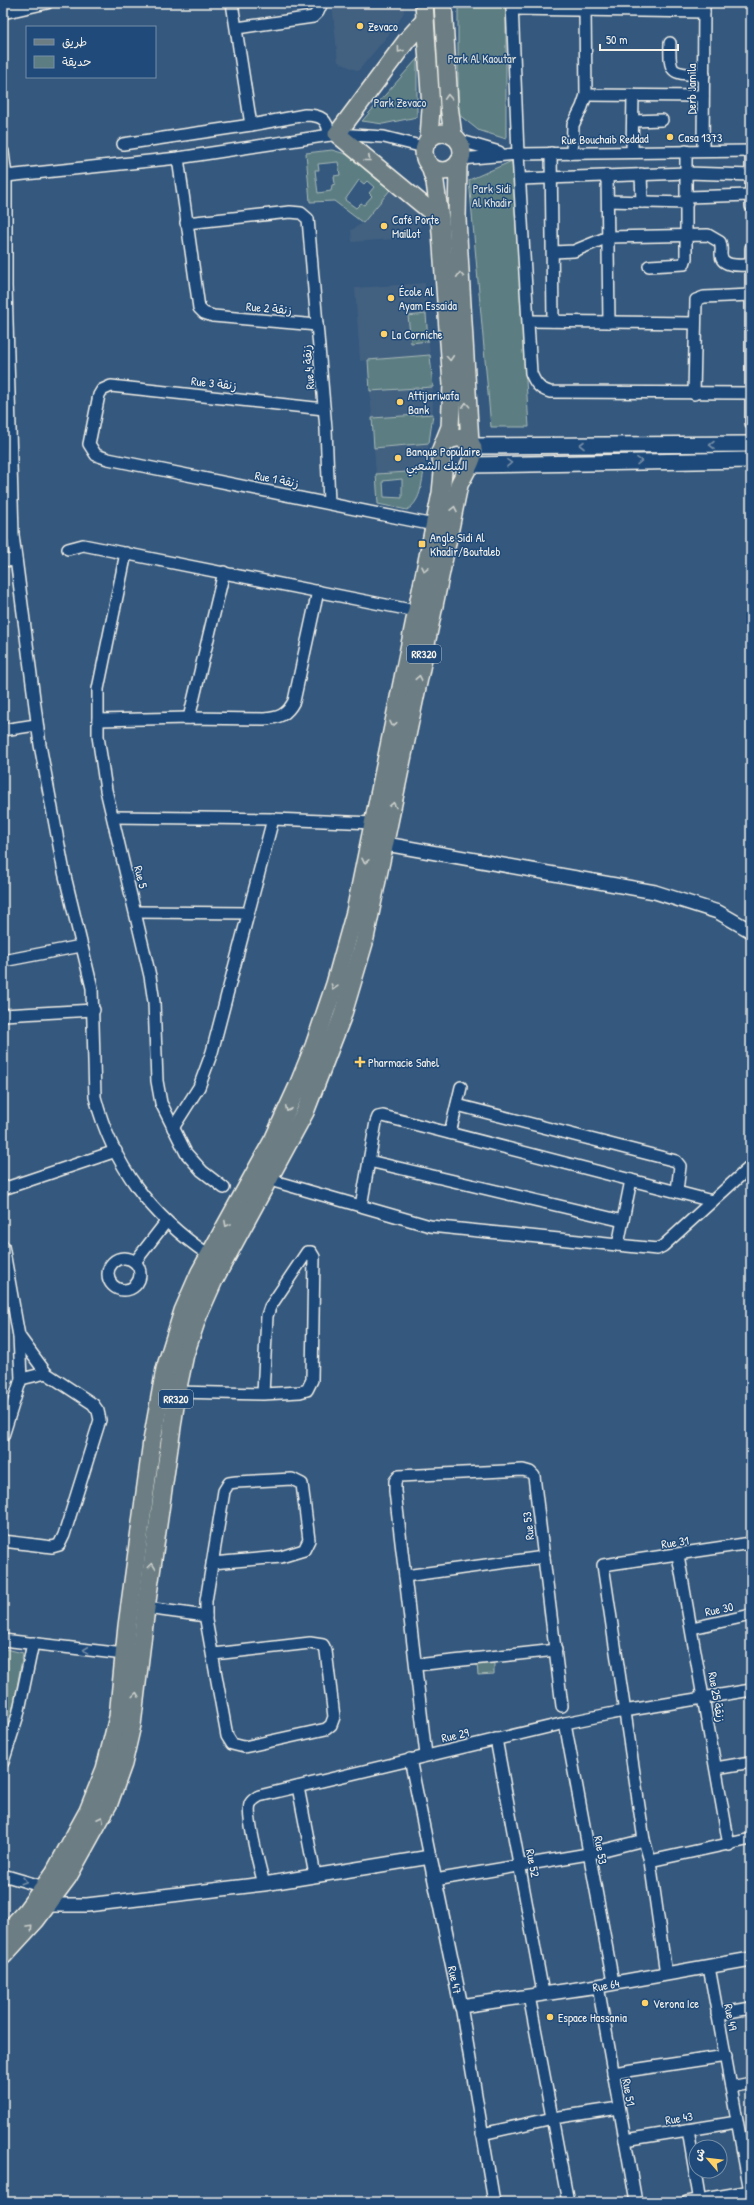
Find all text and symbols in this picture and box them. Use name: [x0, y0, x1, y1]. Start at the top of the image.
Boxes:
place label: Zevaco: [368, 18, 398, 35]
marker: Zevaco: [355, 21, 365, 31]
legend: [26, 26, 156, 78]
scale bar: [600, 26, 678, 52]
text: 50 m: [606, 31, 627, 48]
text: طريق: [62, 33, 87, 50]
one-way arrow: [397, 46, 405, 53]
park label: Park Al Kaoutar: [448, 50, 517, 67]
text: حديقة: [62, 53, 91, 70]
street label: Derb Jamila: [683, 63, 700, 114]
park label: Park Zevaco: [374, 94, 427, 111]
one-way arrow: [444, 94, 453, 100]
place label: Casa 1373: [678, 129, 722, 146]
street label: Rue Bouchaib Reddad: [561, 130, 649, 148]
marker: Casa 1373: [665, 132, 675, 142]
one-way arrow: [363, 154, 370, 161]
park label: Park Sidi Al Khadir: [472, 180, 512, 211]
place label: Café Porte Maillot: [392, 211, 439, 242]
marker: Café Porte Maillot: [379, 221, 389, 231]
one-way arrow: [456, 272, 464, 278]
place label: École Al Ayam Essaida: [399, 283, 457, 314]
marker: École Al Ayam Essaida: [386, 293, 396, 303]
street label: Rue 2 زنقة: [245, 298, 293, 318]
place label: La Corniche: [392, 326, 443, 343]
marker: La Corniche: [379, 329, 389, 339]
street label: Rue 4 زنقة: [298, 344, 318, 390]
one-way arrow: [445, 355, 454, 361]
street label: Rue 3 زنقة: [190, 372, 238, 394]
place label: Attijariwafa Bank: [408, 387, 459, 418]
marker: Attijariwafa Bank: [395, 397, 405, 407]
one-way arrow: [462, 402, 471, 408]
one-way arrow: [579, 441, 585, 450]
one-way arrow: [709, 441, 715, 449]
place label: Banque Populaire البنك الشعبي: [406, 443, 481, 477]
marker: Banque Populaire البنك الشعبي: [393, 453, 403, 463]
one-way arrow: [636, 457, 642, 465]
one-way arrow: [506, 459, 512, 467]
street label: Rue 1 زنقة: [253, 466, 301, 492]
one-way arrow: [449, 506, 457, 513]
place label: Angle Sidi Al Khadir/Boutaleb: [430, 529, 501, 560]
marker: Angle Sidi Al Khadir/Boutaleb: [417, 539, 427, 549]
one-way arrow: [421, 566, 429, 572]
road number: RR320: [407, 645, 441, 663]
one-way arrow: [414, 675, 423, 681]
one-way arrow: [390, 721, 398, 727]
one-way arrow: [389, 802, 397, 808]
one-way arrow: [362, 858, 370, 865]
street label: Rue 5: [130, 864, 152, 890]
one-way arrow: [330, 984, 338, 991]
place label: Pharmacie Sahel: [368, 1054, 440, 1071]
marker: Pharmacie Sahel: [355, 1057, 365, 1067]
one-way arrow: [285, 1105, 293, 1112]
one-way arrow: [224, 1220, 232, 1227]
road number: RR320: [159, 1390, 193, 1408]
street label: Rue 53: [518, 1511, 538, 1541]
street label: Rue 31: [660, 1531, 690, 1553]
one-way arrow: [147, 1563, 156, 1569]
street label: Rue 30: [703, 1598, 735, 1620]
one-way arrow: [83, 1645, 89, 1654]
street label: Rue 25 زنقة: [704, 1670, 730, 1724]
one-way arrow: [131, 1692, 140, 1698]
street label: Rue 29: [440, 1723, 471, 1746]
one-way arrow: [96, 1816, 103, 1823]
street label: Rue 53: [590, 1835, 612, 1865]
street label: Rue 52: [522, 1847, 544, 1879]
one-way arrow: [20, 1876, 27, 1885]
one-way arrow: [25, 1924, 32, 1932]
street label: Rue 47: [444, 1964, 467, 1996]
street label: Rue 64: [591, 1974, 621, 1995]
place label: Verona Ice: [653, 1995, 699, 2012]
marker: Verona Ice: [640, 1998, 650, 2008]
street label: Rue 49: [720, 2002, 742, 2032]
place label: Espace Hassania: [558, 2009, 627, 2026]
marker: Espace Hassania: [545, 2012, 555, 2022]
street label: Rue 51: [618, 2077, 640, 2107]
street label: Rue 43: [664, 2107, 694, 2129]
north arrow: [688, 2139, 728, 2179]
text: ش: [690, 2146, 708, 2163]

